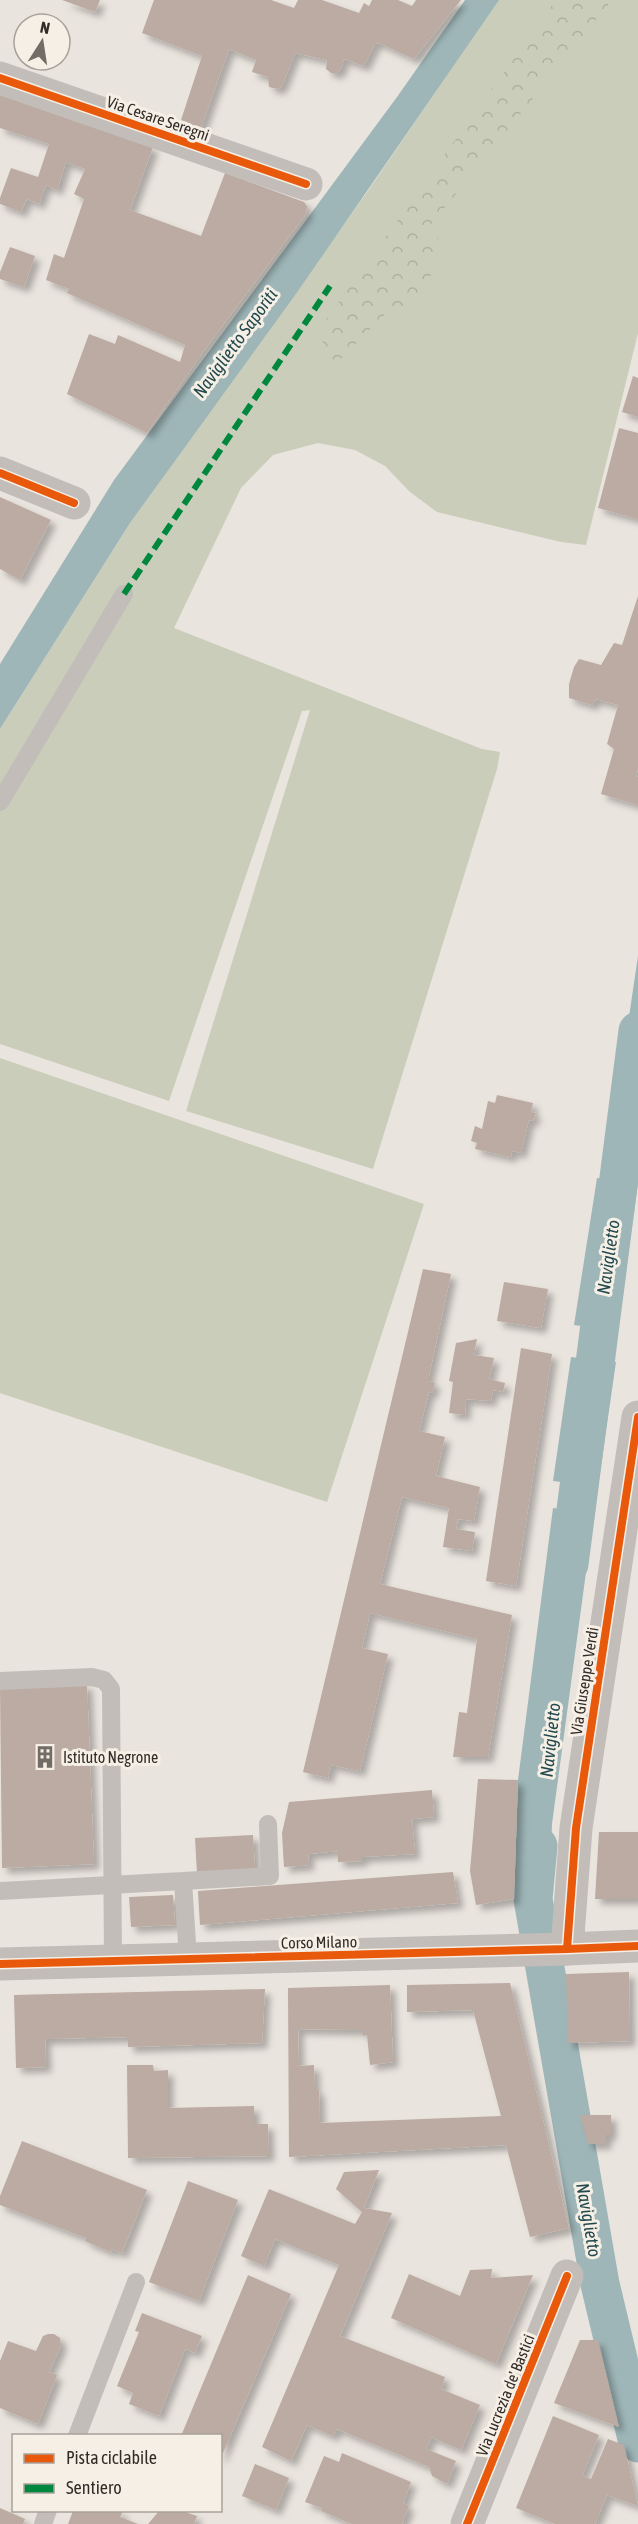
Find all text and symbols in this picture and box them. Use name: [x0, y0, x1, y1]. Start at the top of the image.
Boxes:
north arrow: [12, 12, 72, 72]
text: N: [39, 18, 52, 37]
street label: Via Cesare Seregni: [104, 92, 212, 145]
water label: Naviglietto Saporiti: [189, 285, 281, 401]
water label: Naviglietto: [592, 1219, 624, 1295]
street label: Via Giuseppe Verdi: [567, 1626, 602, 1736]
water label: Naviglietto: [536, 1702, 564, 1778]
building icon: Istituto Negrone: [32, 1744, 58, 1770]
place label: Istituto Negrone: [63, 1748, 158, 1767]
street label: Corso Milano: [281, 1932, 357, 1952]
water label: Naviglietto: [572, 2181, 606, 2259]
street label: Via Lucrezia de' Bastici: [472, 2331, 538, 2459]
legend: [12, 2434, 222, 2512]
text: Pista ciclabile: [66, 2447, 157, 2468]
text: Sentiero: [66, 2477, 122, 2498]

